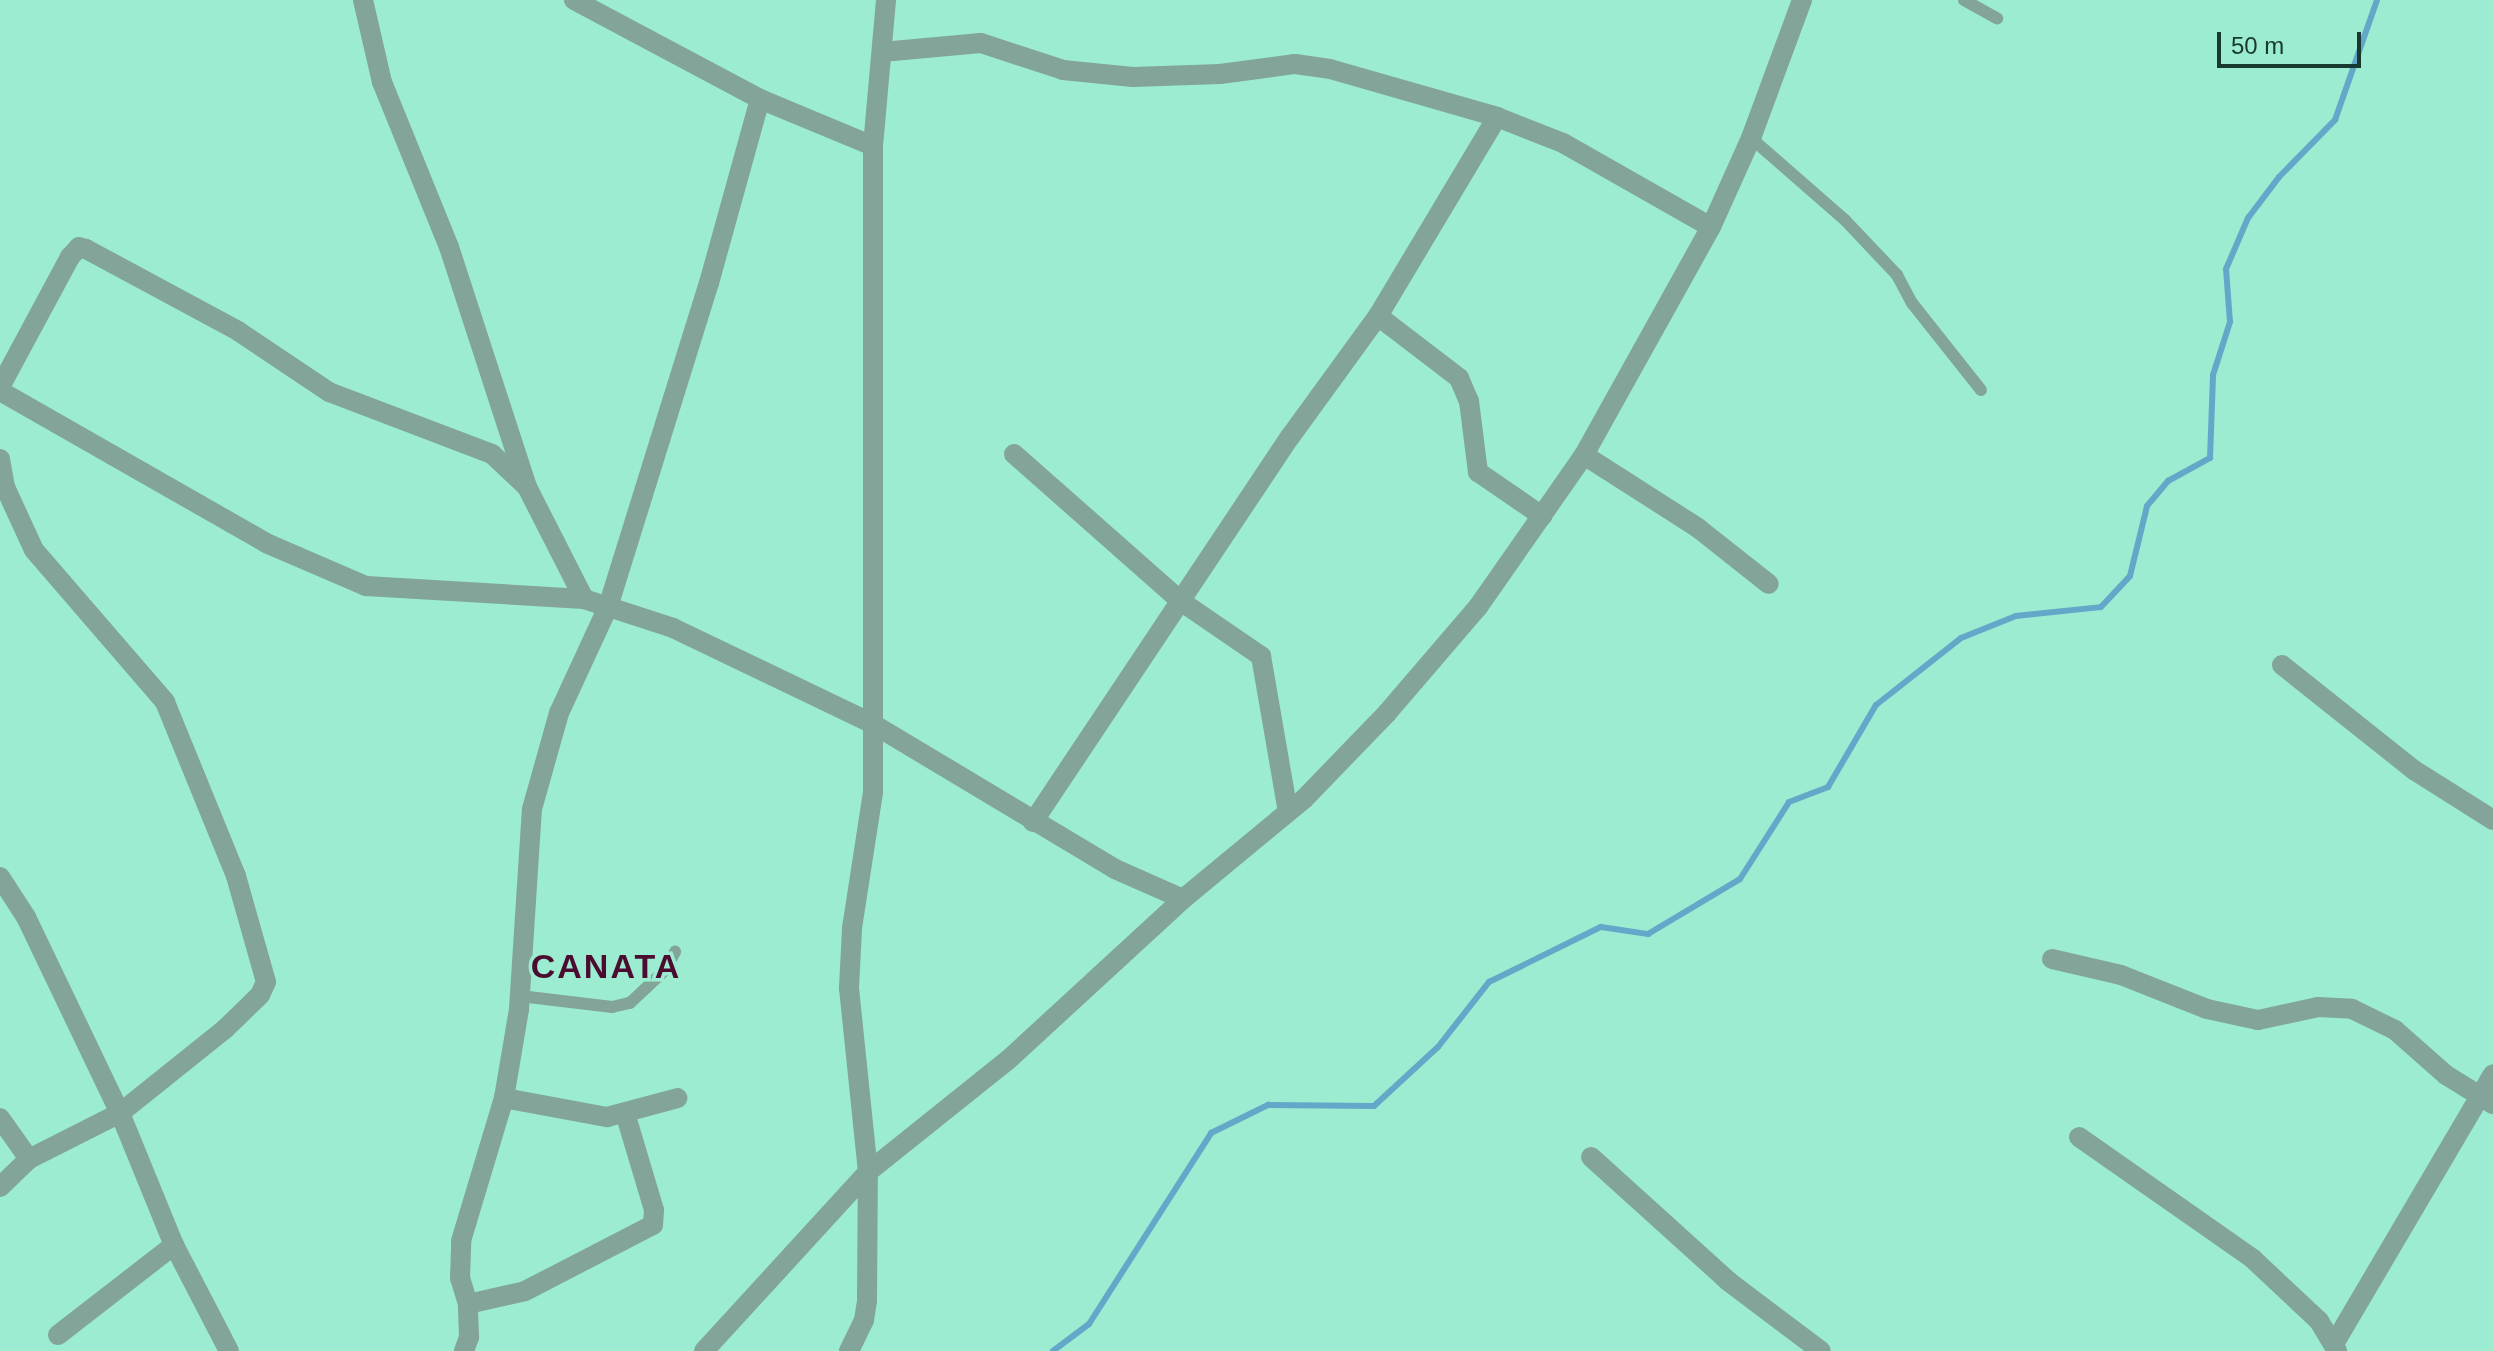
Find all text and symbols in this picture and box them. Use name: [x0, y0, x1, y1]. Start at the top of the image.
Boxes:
scale bar: [2221, 16, 2365, 66]
text: 50 m: [2231, 32, 2284, 59]
district label: CANATA: [531, 947, 681, 987]

